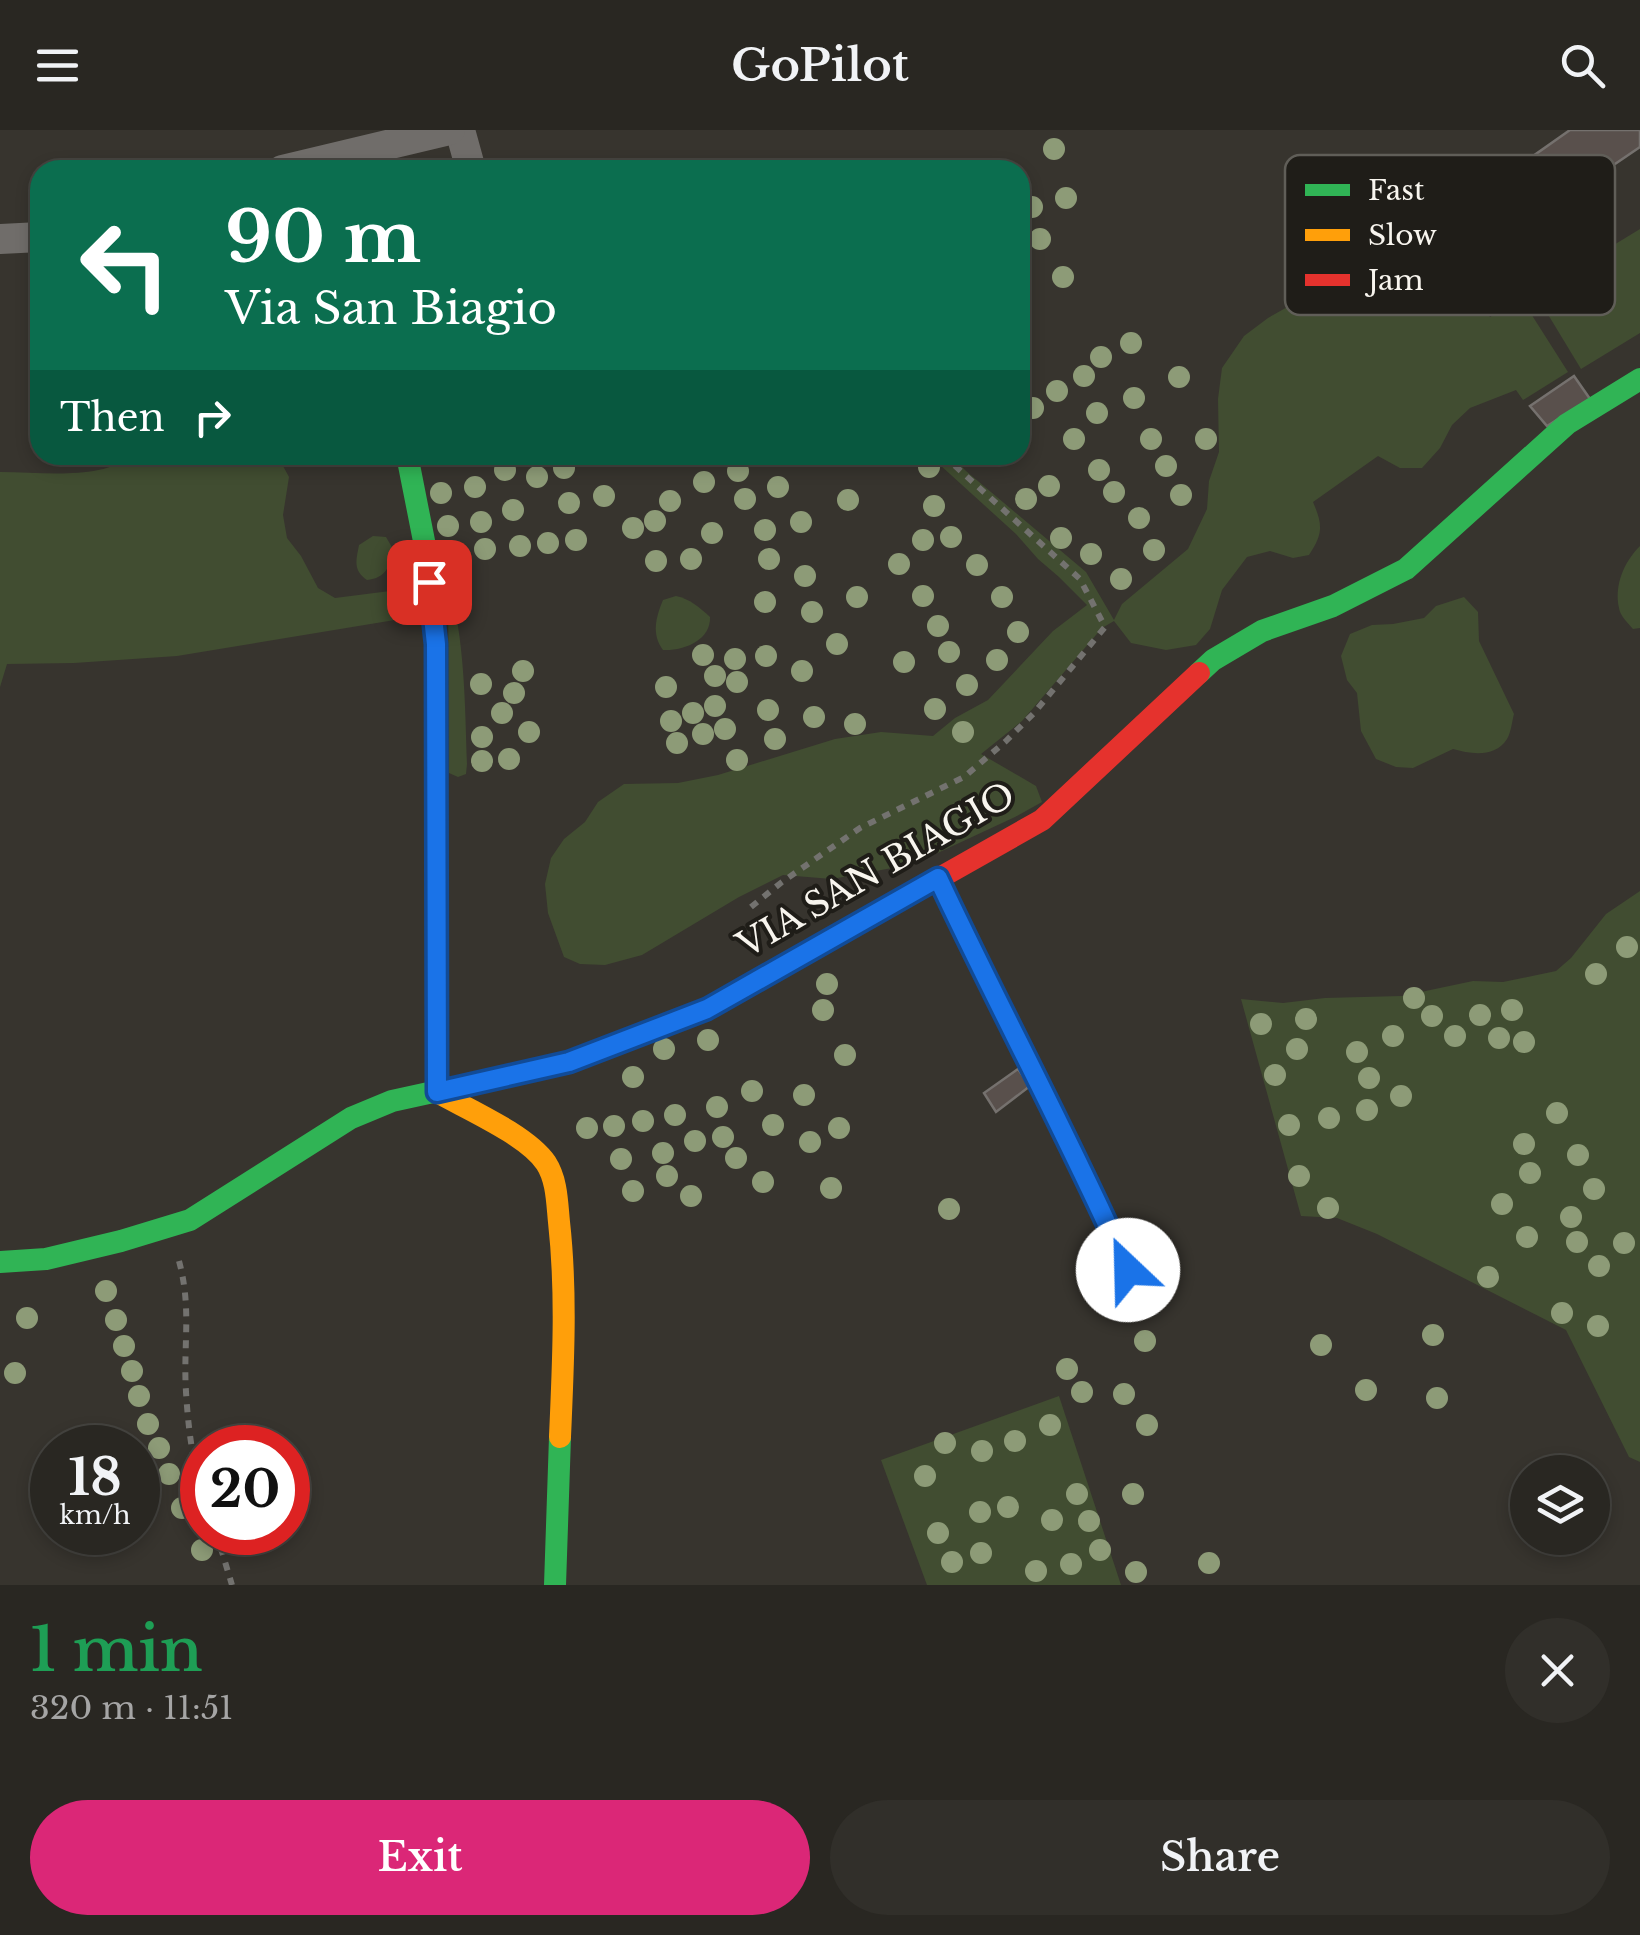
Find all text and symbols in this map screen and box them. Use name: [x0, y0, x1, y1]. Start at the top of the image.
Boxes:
text: GoPilot: [731, 37, 909, 93]
icon: menu: [30, 38, 85, 93]
icon: search: [1555, 38, 1610, 93]
legend: [1285, 155, 1615, 315]
text: Fast: [1368, 173, 1425, 208]
text: 90 m: [225, 194, 421, 281]
icon: left: [60, 200, 190, 330]
text: Slow: [1368, 218, 1437, 253]
text: Jam: [1364, 263, 1424, 298]
text: Via San Biagio: [225, 280, 557, 336]
icon: right: [185, 390, 240, 445]
text: Then: [60, 394, 165, 441]
pin: [387, 540, 472, 625]
icon: arrive: [402, 555, 457, 610]
street label: VIA SAN BIAGIO: [728, 773, 1022, 967]
position arrow: [1076, 1218, 1180, 1322]
speed limit sign: 20: [180, 1425, 310, 1555]
text: 18: [68, 1446, 122, 1509]
map controls: [1510, 1455, 1610, 1555]
button: layers: [1510, 1455, 1610, 1555]
text: km/h: [60, 1500, 130, 1531]
text: 1 min: [30, 1613, 203, 1687]
button: close: [1505, 1618, 1610, 1723]
text: 320 m · 11:51: [30, 1688, 233, 1728]
button: Exit: [30, 1800, 810, 1915]
button: Share: [830, 1800, 1610, 1915]

